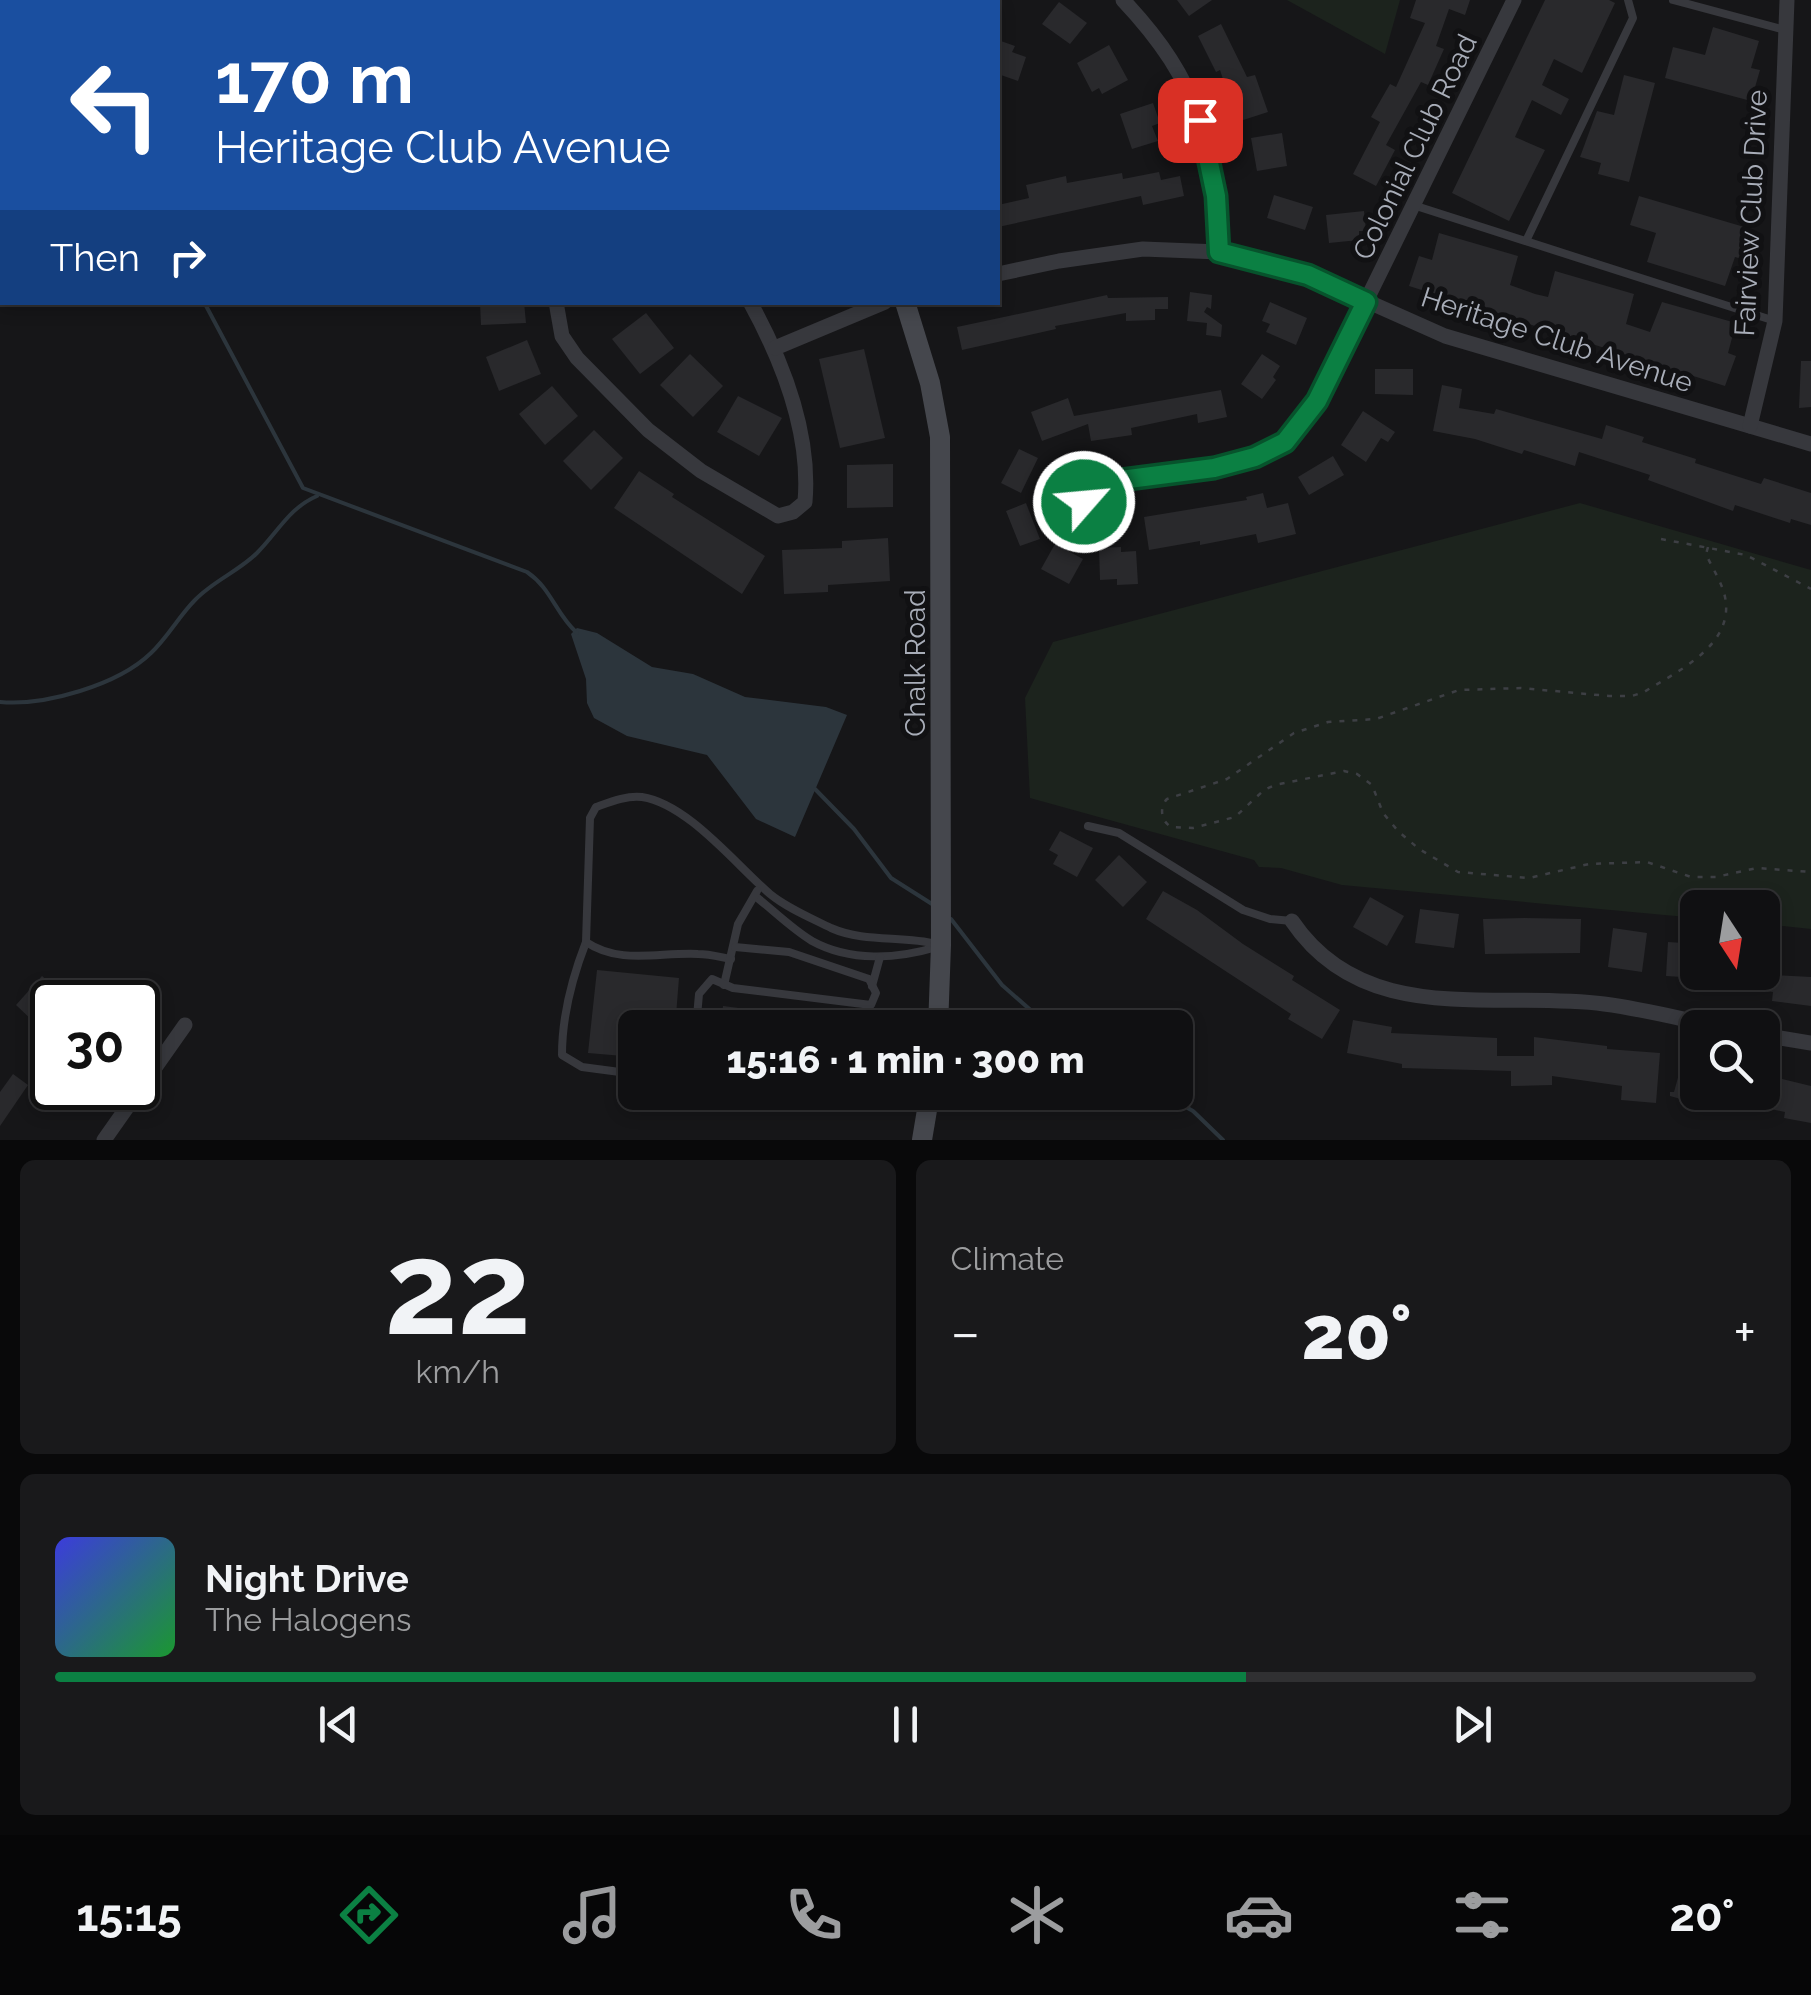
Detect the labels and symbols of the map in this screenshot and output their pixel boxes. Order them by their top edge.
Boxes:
street label: Colonial Club Road [1346,29,1484,265]
pin [1158,78,1243,163]
street label: Fairview Club Drive [1728,89,1774,337]
street label: Heritage Club Avenue [1417,280,1697,400]
position arrow [1032,450,1136,554]
street label: Chalk Road [899,589,932,737]
north arrow [1680,890,1780,990]
speed limit sign: 30 [30,980,160,1110]

